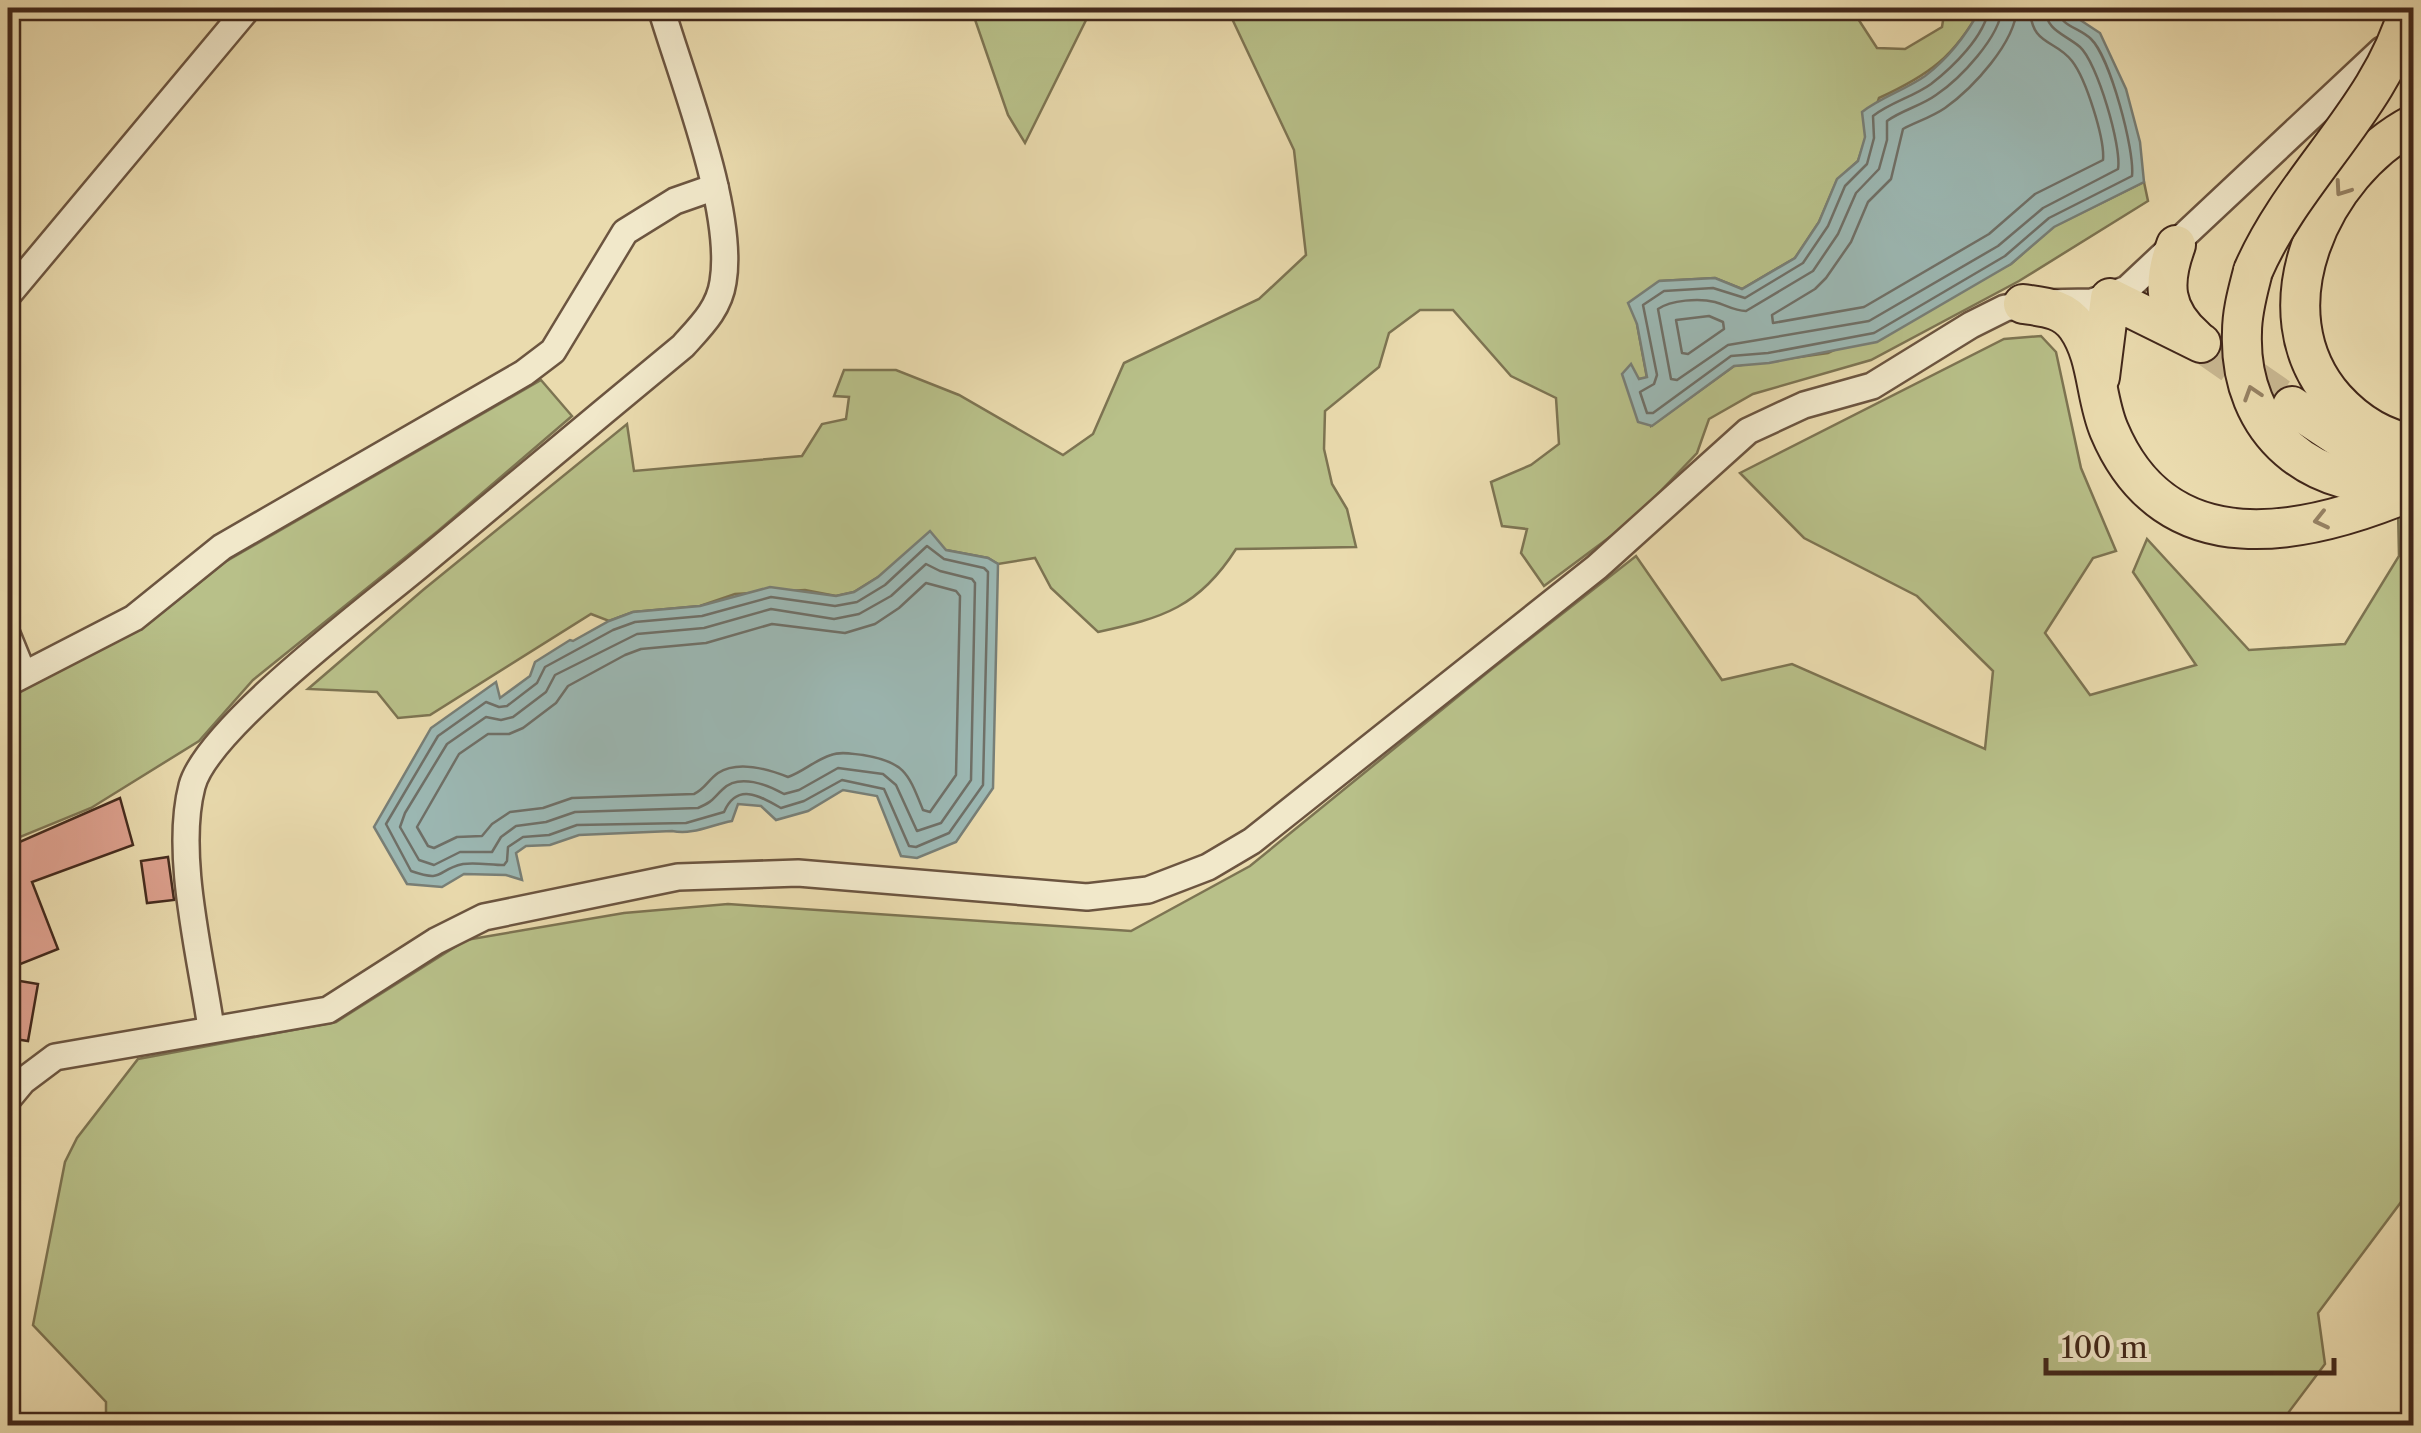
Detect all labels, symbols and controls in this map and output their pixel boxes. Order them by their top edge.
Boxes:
one-way arrow [2336,177,2354,196]
one-way arrow [2244,386,2264,403]
one-way arrow [2313,508,2330,529]
scale bar [2046,1313,2334,1375]
text: 100 m [2061,1329,2148,1366]

